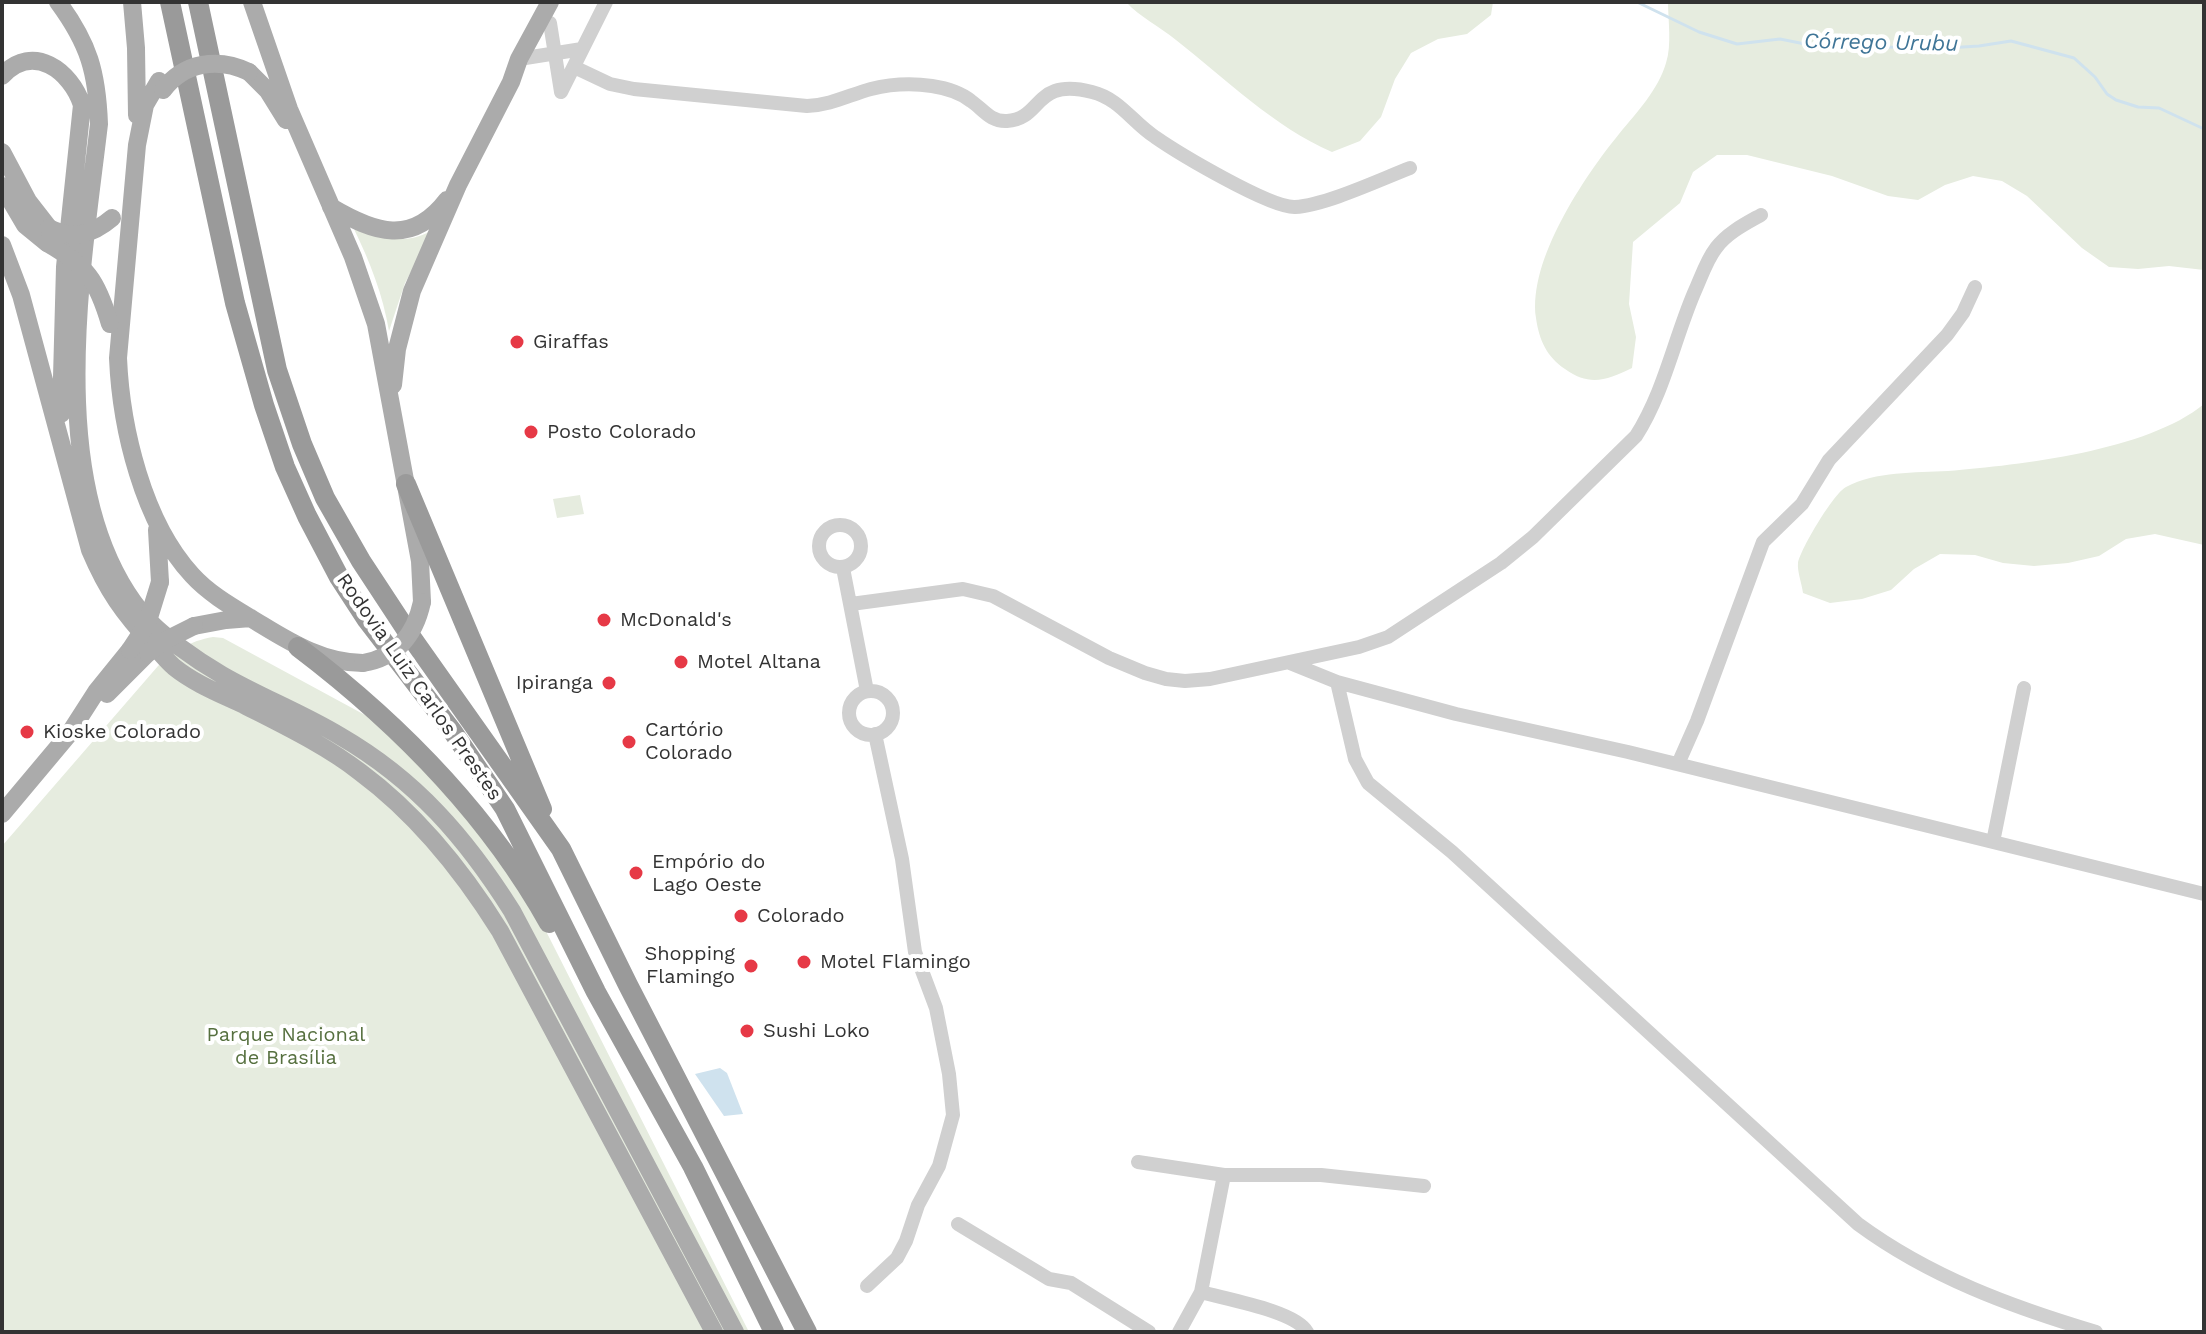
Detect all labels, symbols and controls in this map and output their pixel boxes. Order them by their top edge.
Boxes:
water label: Córrego Urubu [1804,28,1958,58]
place label: Giraffas [533,330,609,354]
marker: Giraffas [508,333,526,351]
place label: Posto Colorado [547,420,696,444]
marker: Posto Colorado [522,423,540,441]
street label: Rodovia Luiz Carlos Prestes [331,569,507,805]
place label: McDonald's [620,608,732,632]
marker: McDonald's [595,611,613,629]
place label: Motel Altana [697,650,821,674]
marker: Motel Altana [672,653,690,671]
place label: Ipiranga [516,671,593,695]
marker: Ipiranga [600,674,618,692]
place label: Cartório Colorado [645,718,733,765]
place label: Kioske Colorado [43,720,201,744]
marker: Kioske Colorado [18,723,36,741]
marker: Cartório Colorado [620,733,638,751]
place label: Empório do Lago Oeste [652,850,765,897]
marker: Empório do Lago Oeste [627,864,645,882]
place label: Colorado [757,904,845,928]
marker: Colorado [732,907,750,925]
place label: Shopping Flamingo [644,942,735,989]
place label: Motel Flamingo [820,950,971,974]
marker: Motel Flamingo [795,953,813,971]
marker: Shopping Flamingo [742,957,760,975]
place label: Sushi Loko [763,1019,870,1043]
marker: Sushi Loko [738,1022,756,1040]
park label: Parque Nacional de Brasília [207,1023,365,1070]

